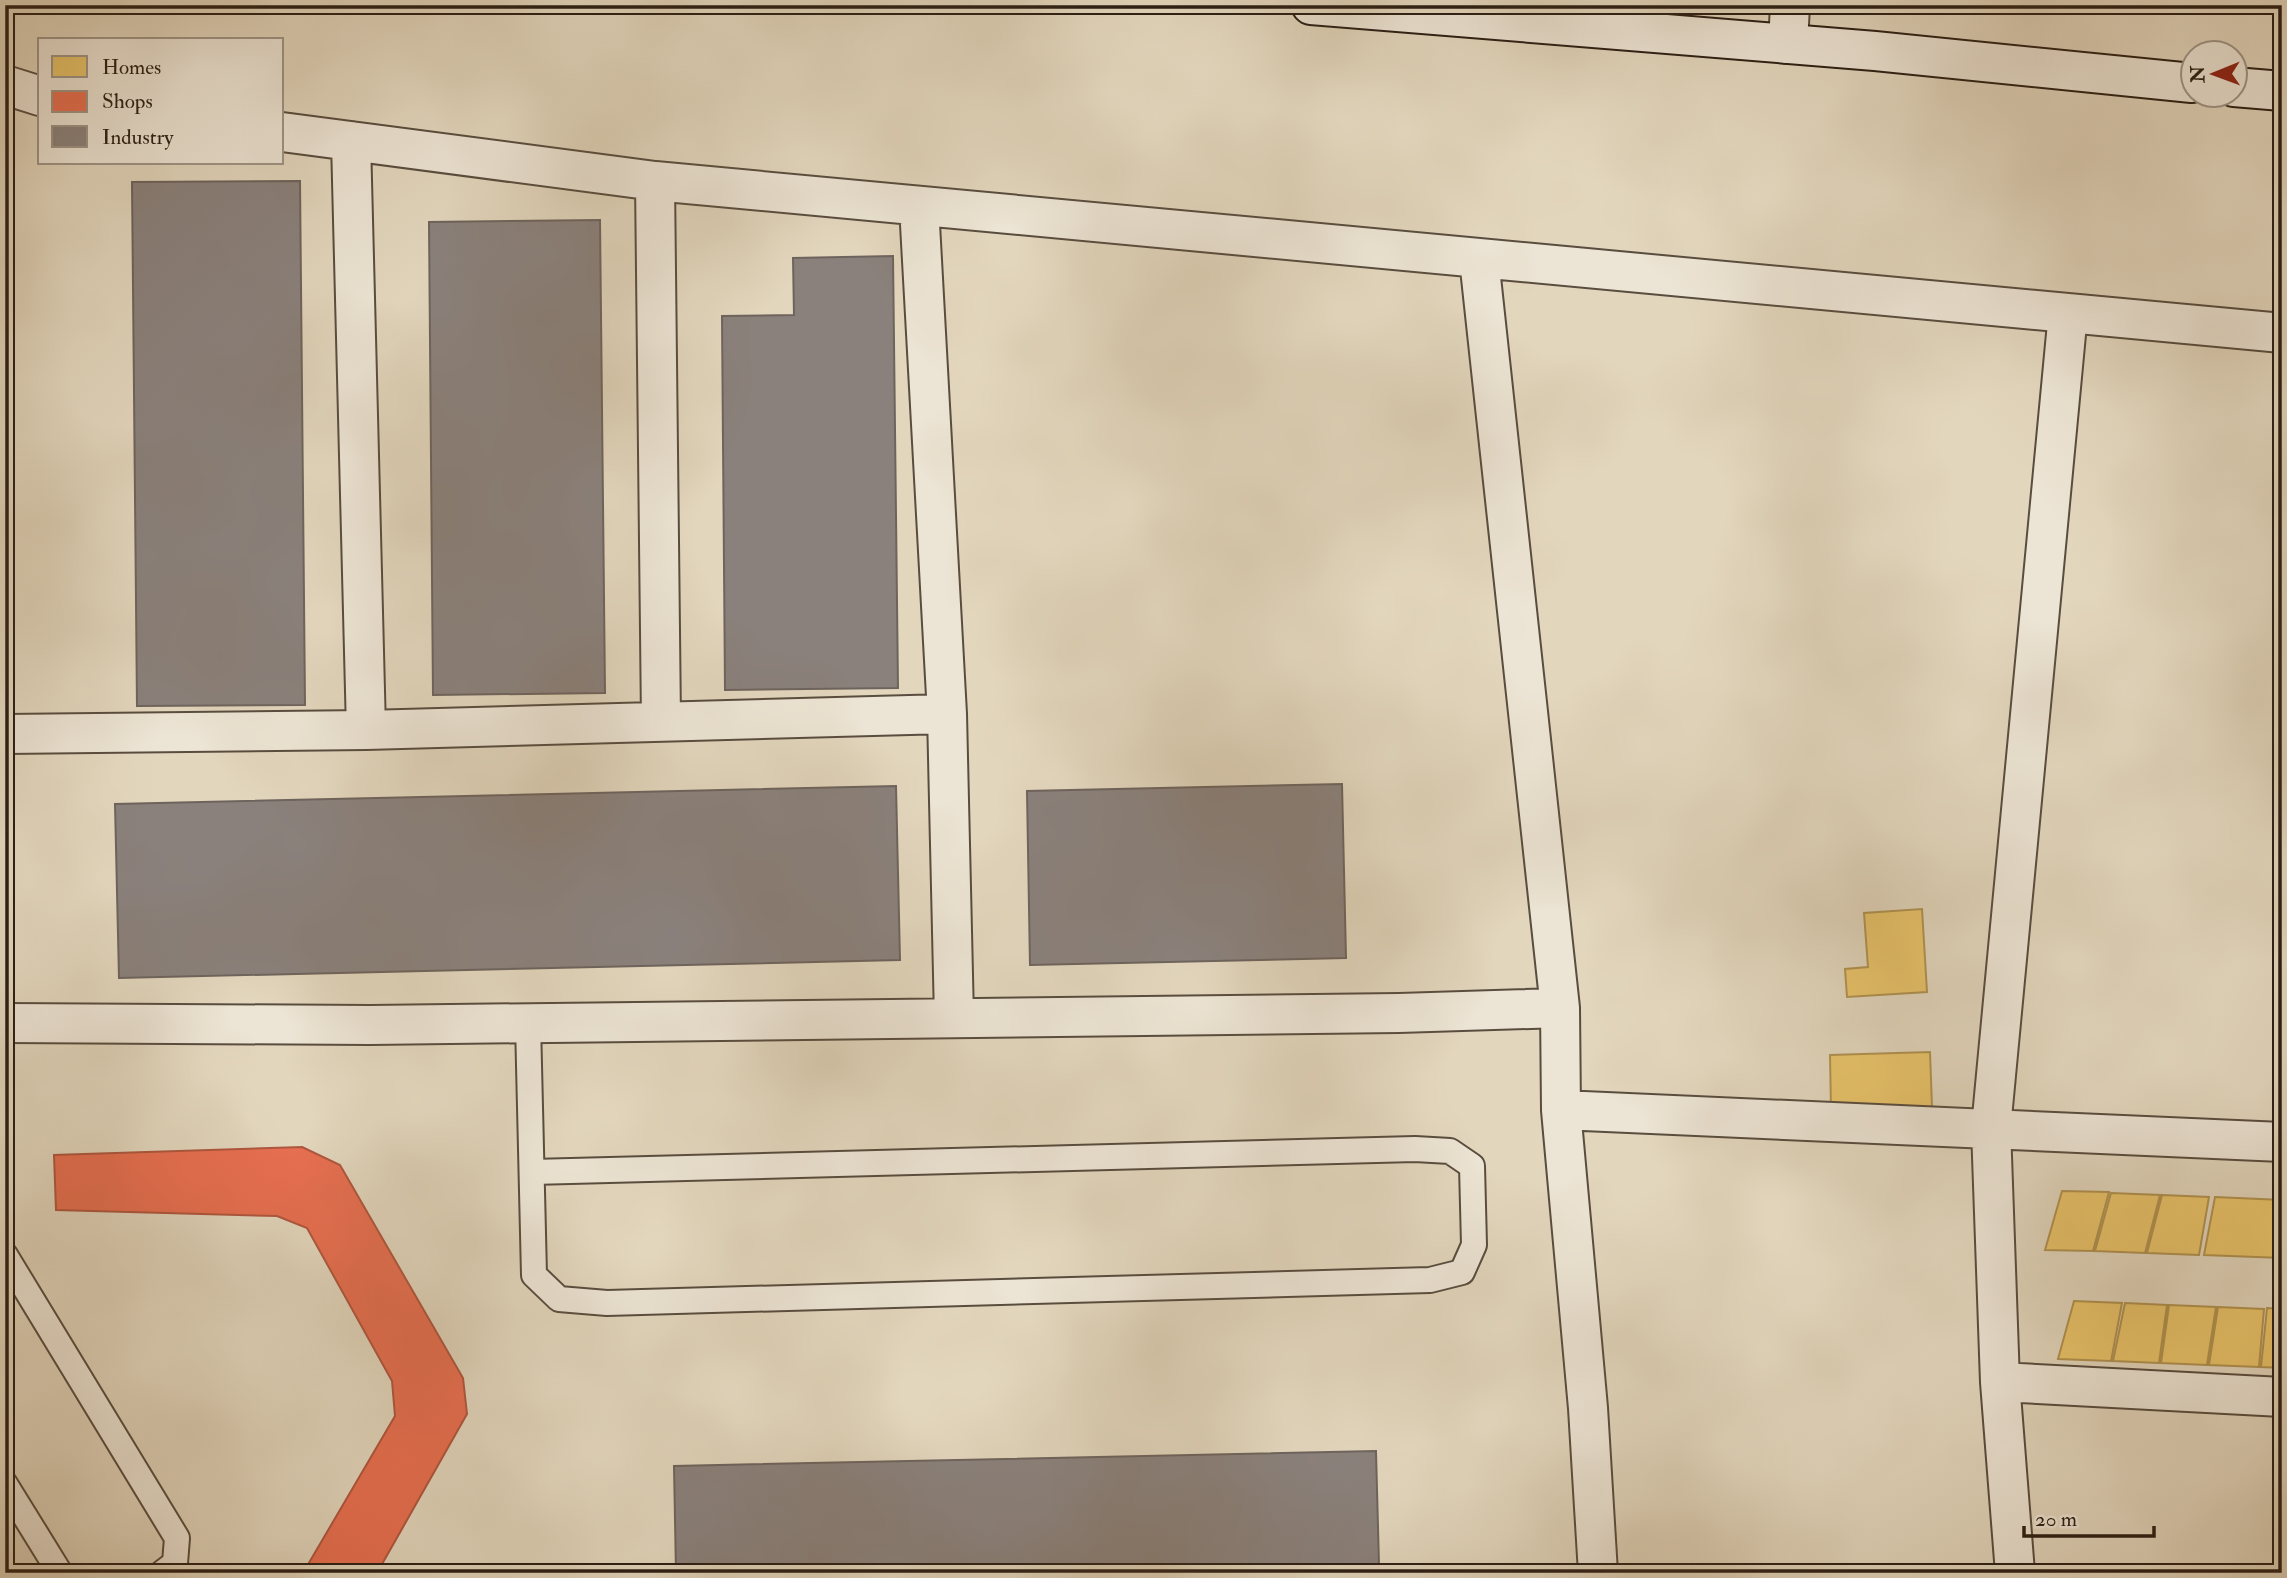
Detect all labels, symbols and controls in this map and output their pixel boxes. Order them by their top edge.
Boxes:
legend [38,38,284,164]
north arrow [2178,38,2248,108]
text: Homes [102,54,161,81]
text: N [2186,65,2210,84]
text: Shops [102,88,153,115]
text: Industry [102,124,174,151]
scale bar [2024,1494,2154,1538]
text: 20 m [2035,1506,2077,1533]

